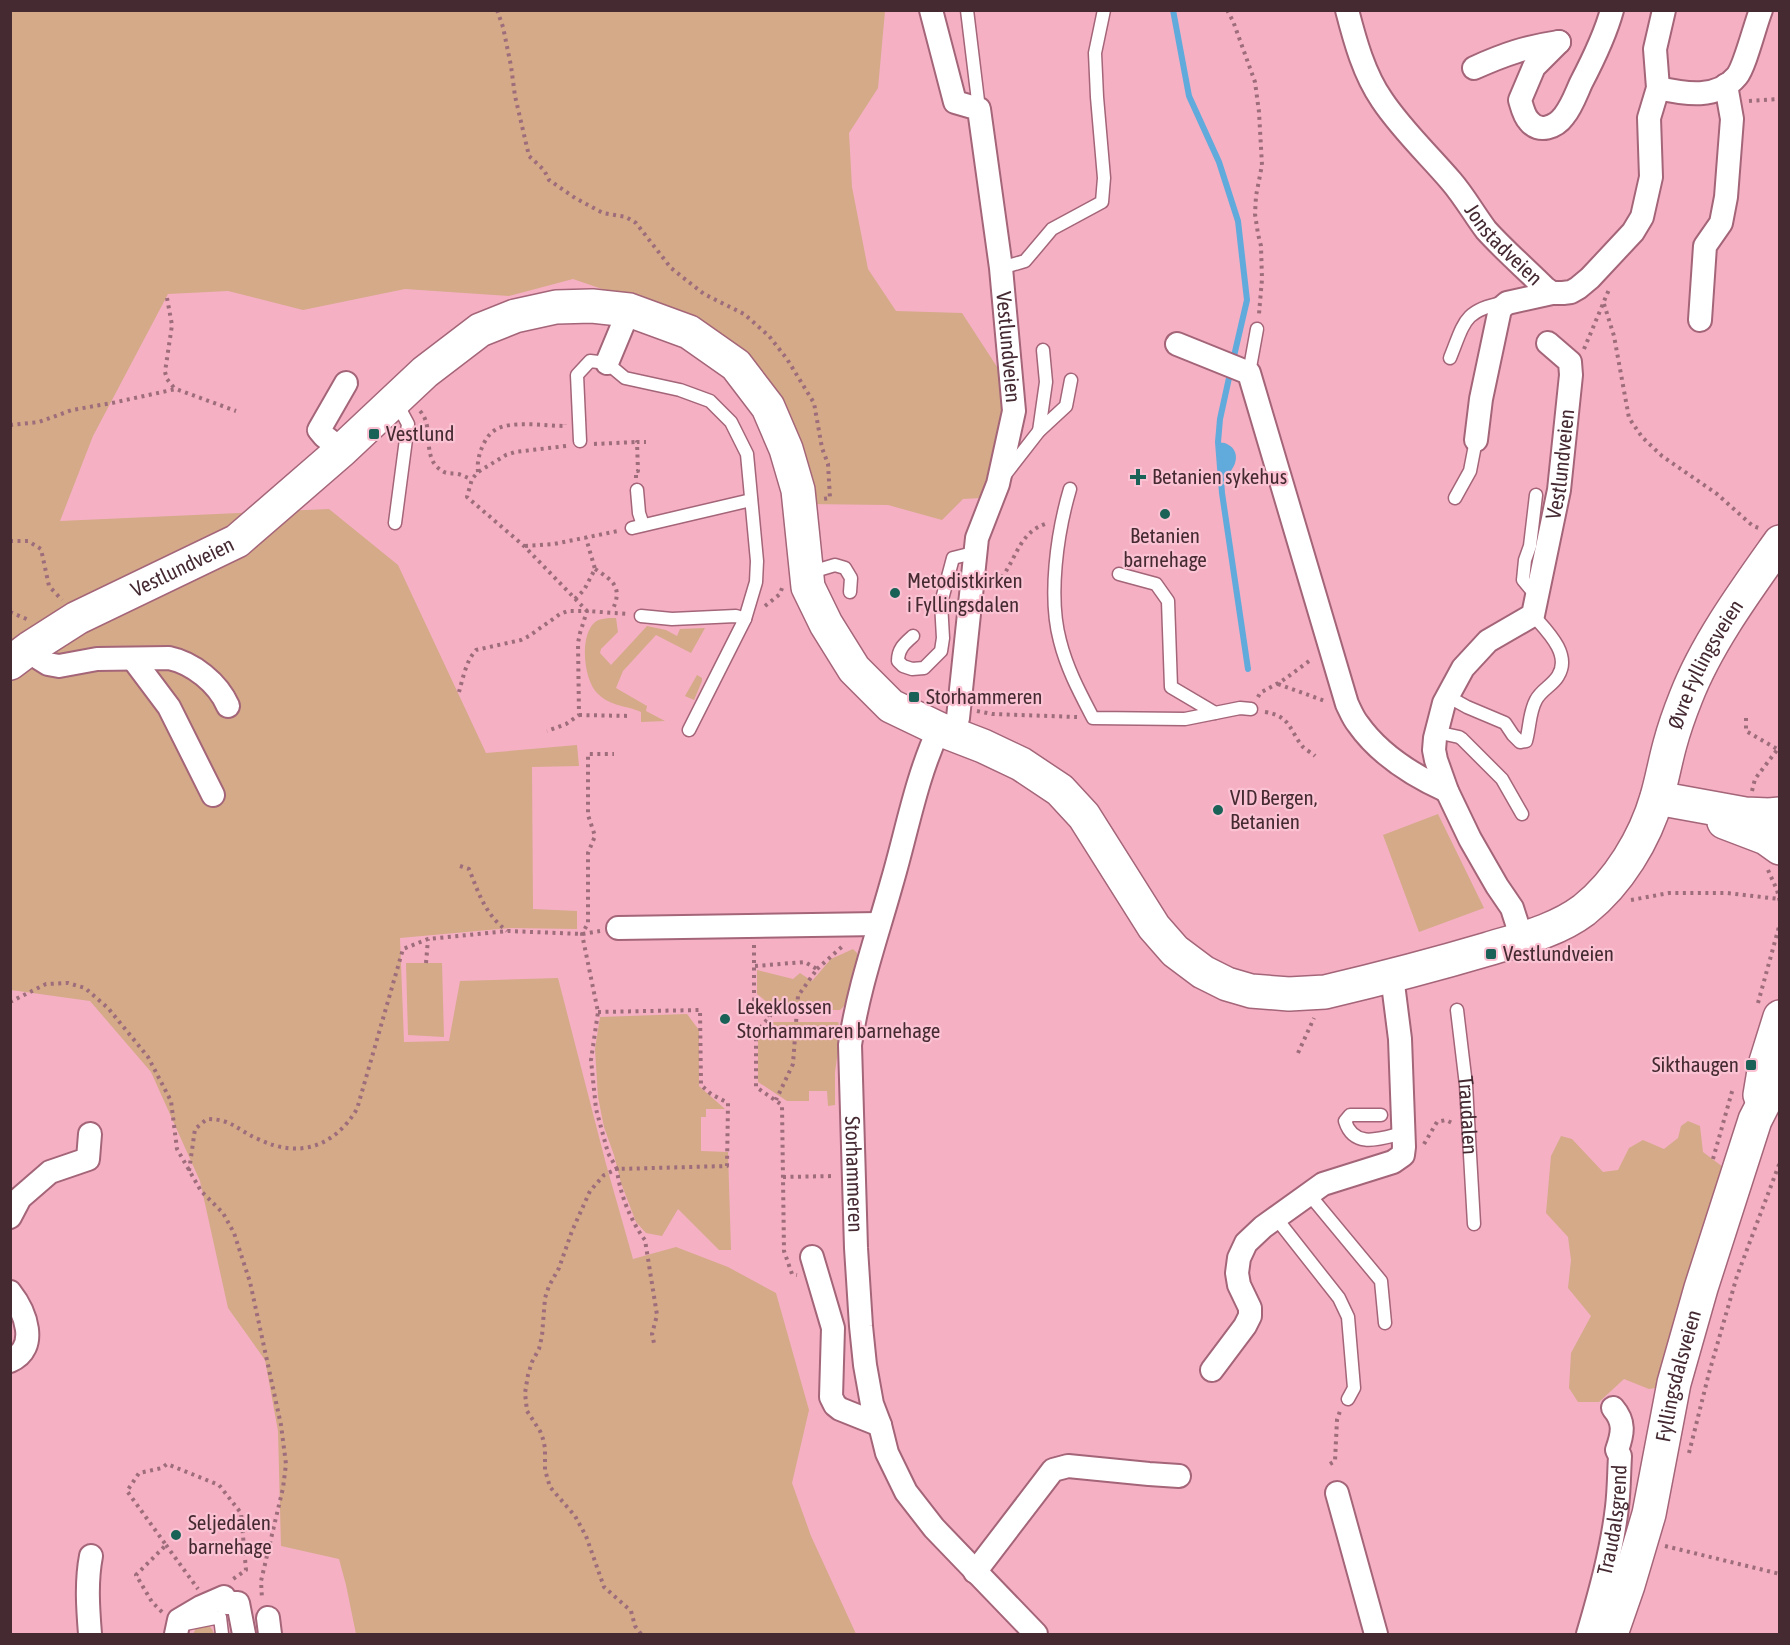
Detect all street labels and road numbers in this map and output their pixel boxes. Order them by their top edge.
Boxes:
street label: Jonstadveien [1460,199,1548,290]
street label: Vestlundveien [992,291,1026,403]
street label: Vestlundveien [1540,408,1578,521]
street label: Vestlundveien [127,531,238,601]
street label: Øvre Fyllingsveien [1662,595,1747,732]
street label: Traudalen [1454,1075,1483,1155]
street label: Storhammeren [841,1116,869,1233]
street label: Fyllingsdalsveien [1650,1307,1705,1444]
street label: Traudalsgrend [1592,1464,1631,1577]

